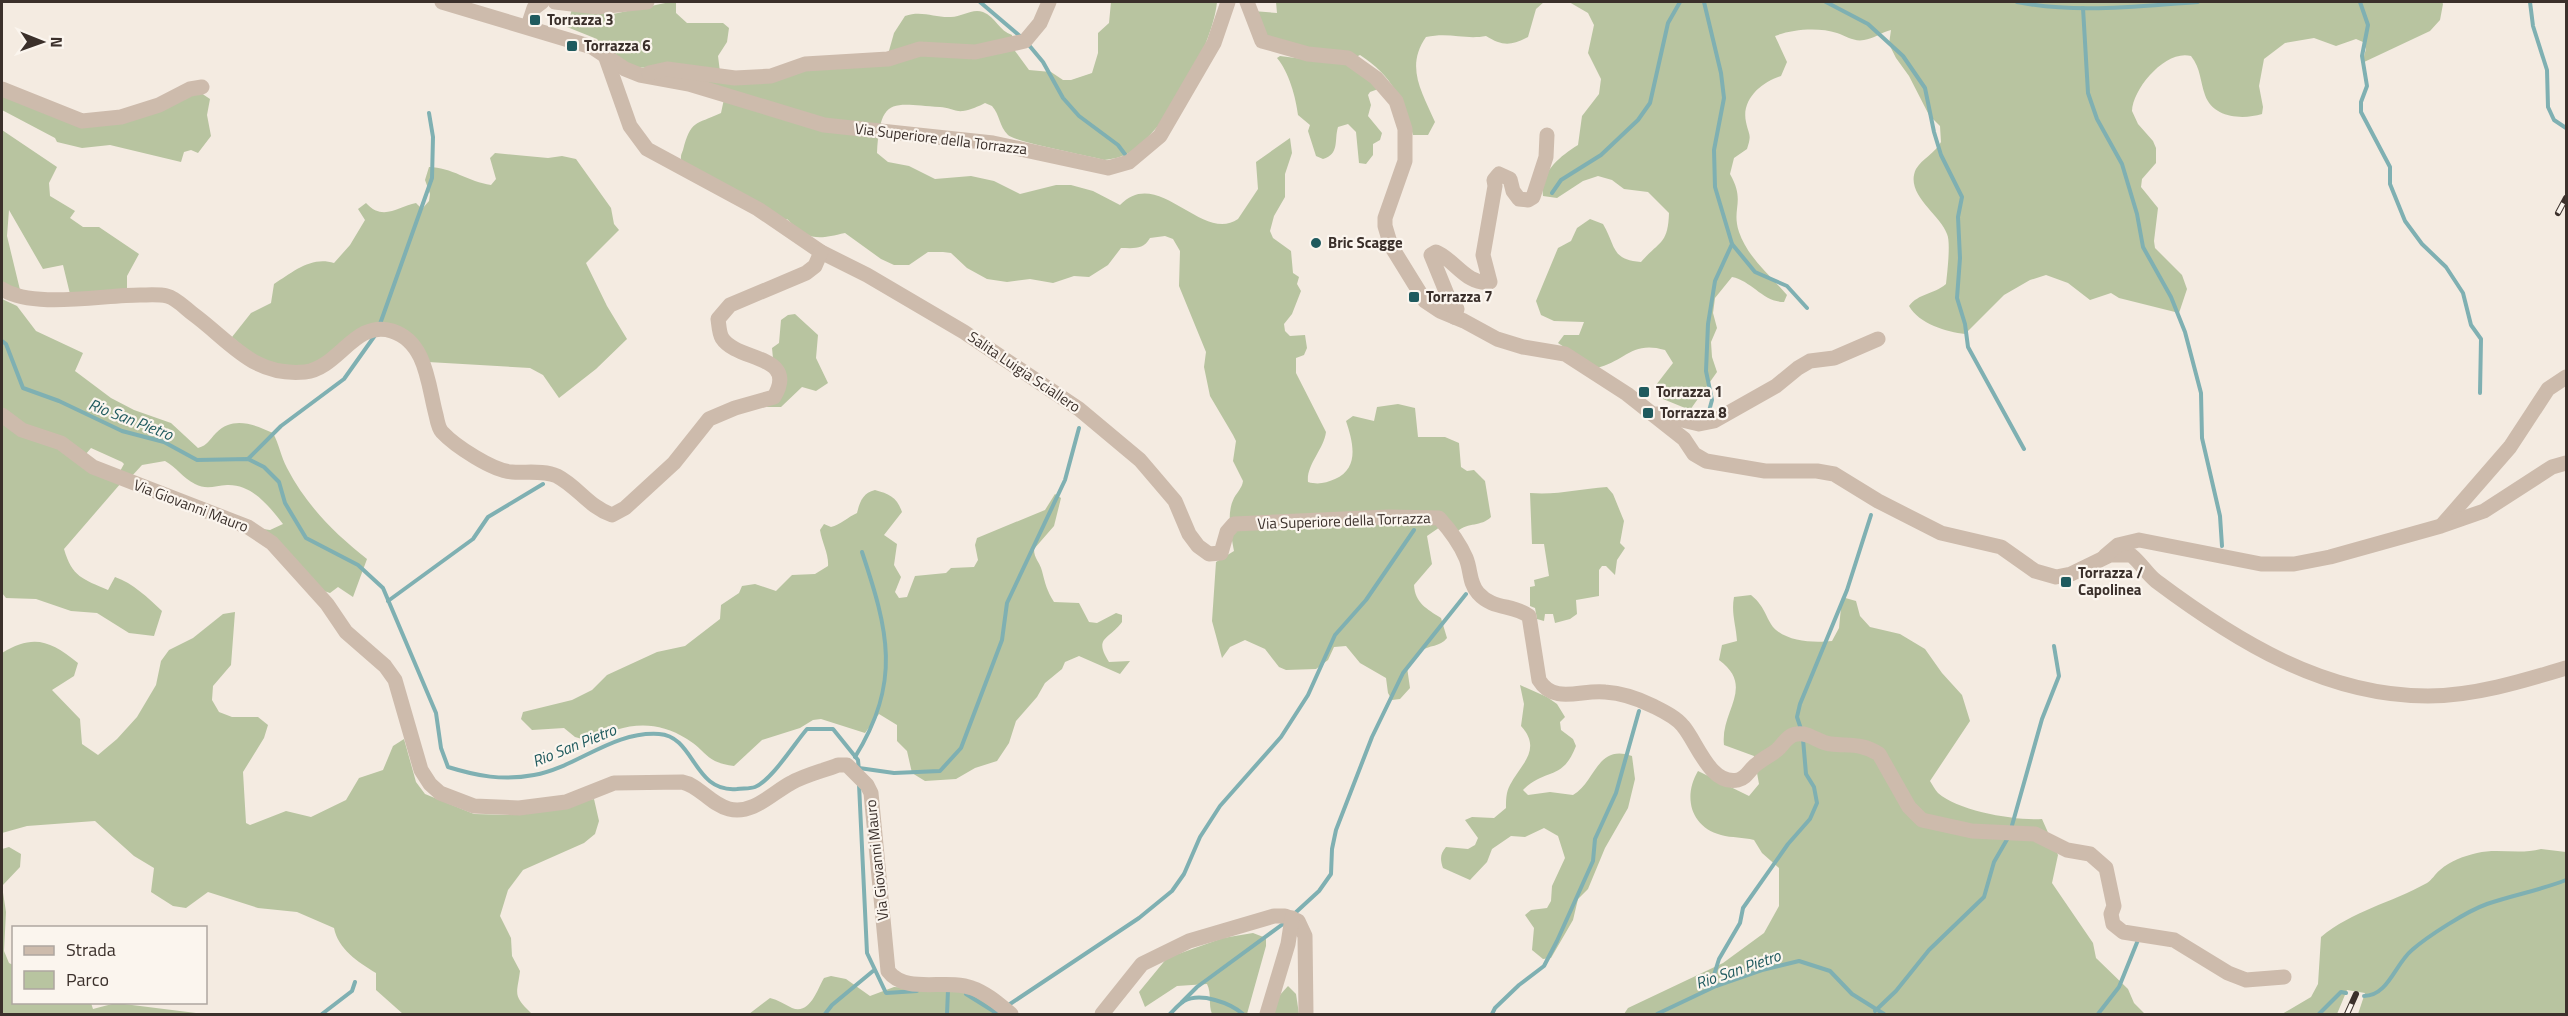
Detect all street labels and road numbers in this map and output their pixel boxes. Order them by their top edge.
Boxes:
street label: Via Superiore della Torrazza [854,117,1029,161]
street label: Salita Luigia Sciallero [963,325,1085,418]
street label: Via Giovanni Mauro [130,473,252,538]
street label: Via Superiore della Torrazza [1257,506,1432,535]
street label: Via Giovanni Mauro [859,798,894,922]

